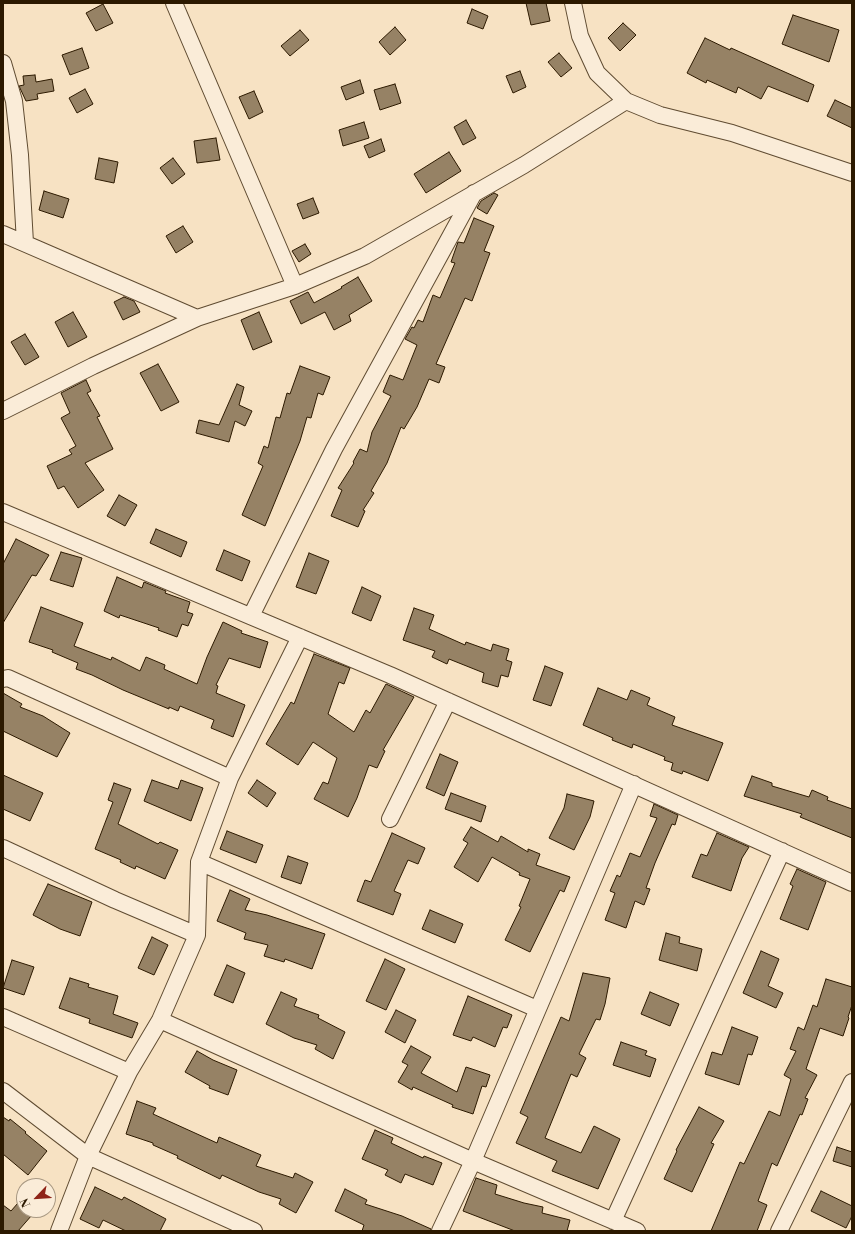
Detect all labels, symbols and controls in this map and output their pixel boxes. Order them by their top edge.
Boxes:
north arrow [16,1178,56,1218]
text: N [18,1196,34,1210]

